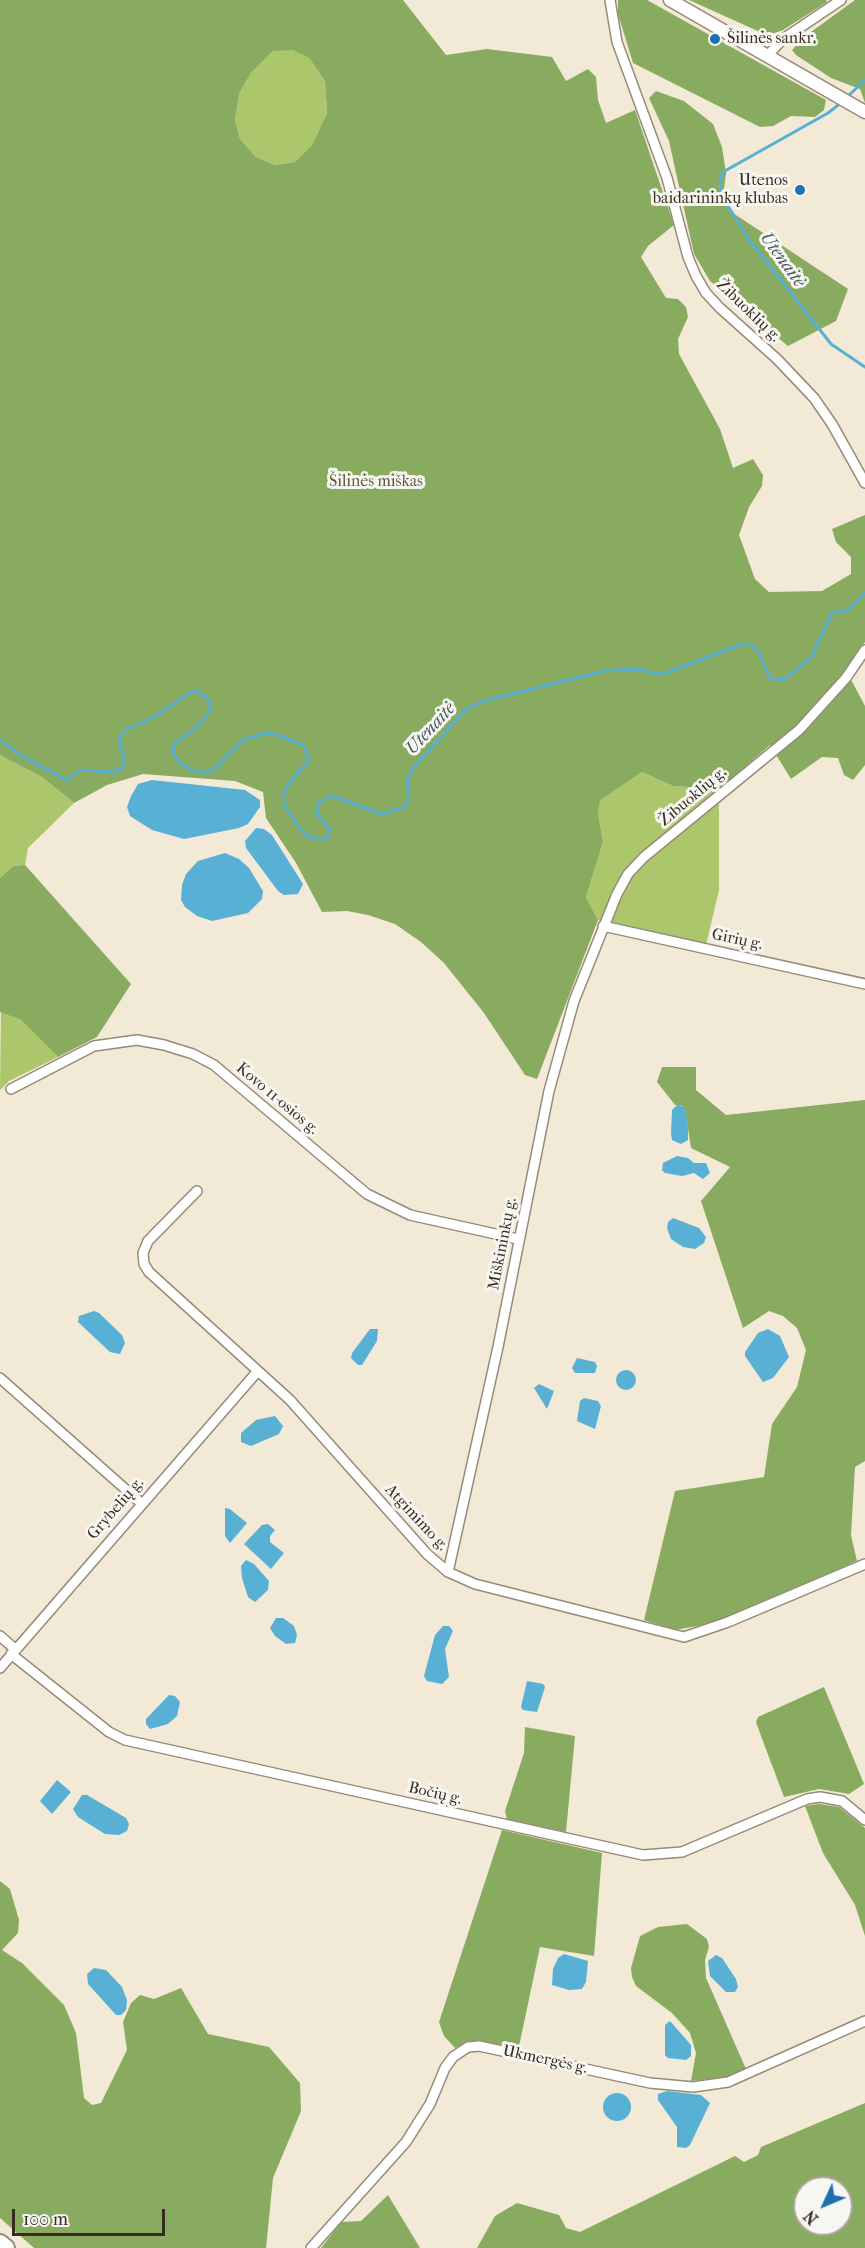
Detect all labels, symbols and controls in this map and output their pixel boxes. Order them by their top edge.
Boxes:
place label: Šilinės sankr. [727,29,816,49]
marker: Šilinės sankr. [708,32,722,46]
place label: Utenos baidarininkų klubas [653,171,788,209]
marker: Utenos baidarininkų klubas [793,183,807,197]
water label: Utenaitė [755,228,809,292]
street label: Žibuoklių g. [712,276,784,346]
park label: Šilinės miškas [329,472,423,492]
water label: Utenaitė [402,699,460,759]
street label: Žibuoklių g. [655,763,731,831]
street label: Girių g. [710,925,764,955]
street label: Kovo 11-osios g. [232,1059,322,1139]
street label: Miškininkų g. [485,1196,521,1292]
street label: Grybelių g. [84,1474,148,1544]
street label: Atgimimo g. [380,1481,452,1555]
street label: Bočių g. [406,1779,464,1809]
street label: Ukmergės g. [501,2042,589,2078]
north arrow [793,2176,853,2236]
scale bar [15,2197,168,2235]
text: N [800,2207,822,2228]
text: 100 m [23,2209,68,2230]

